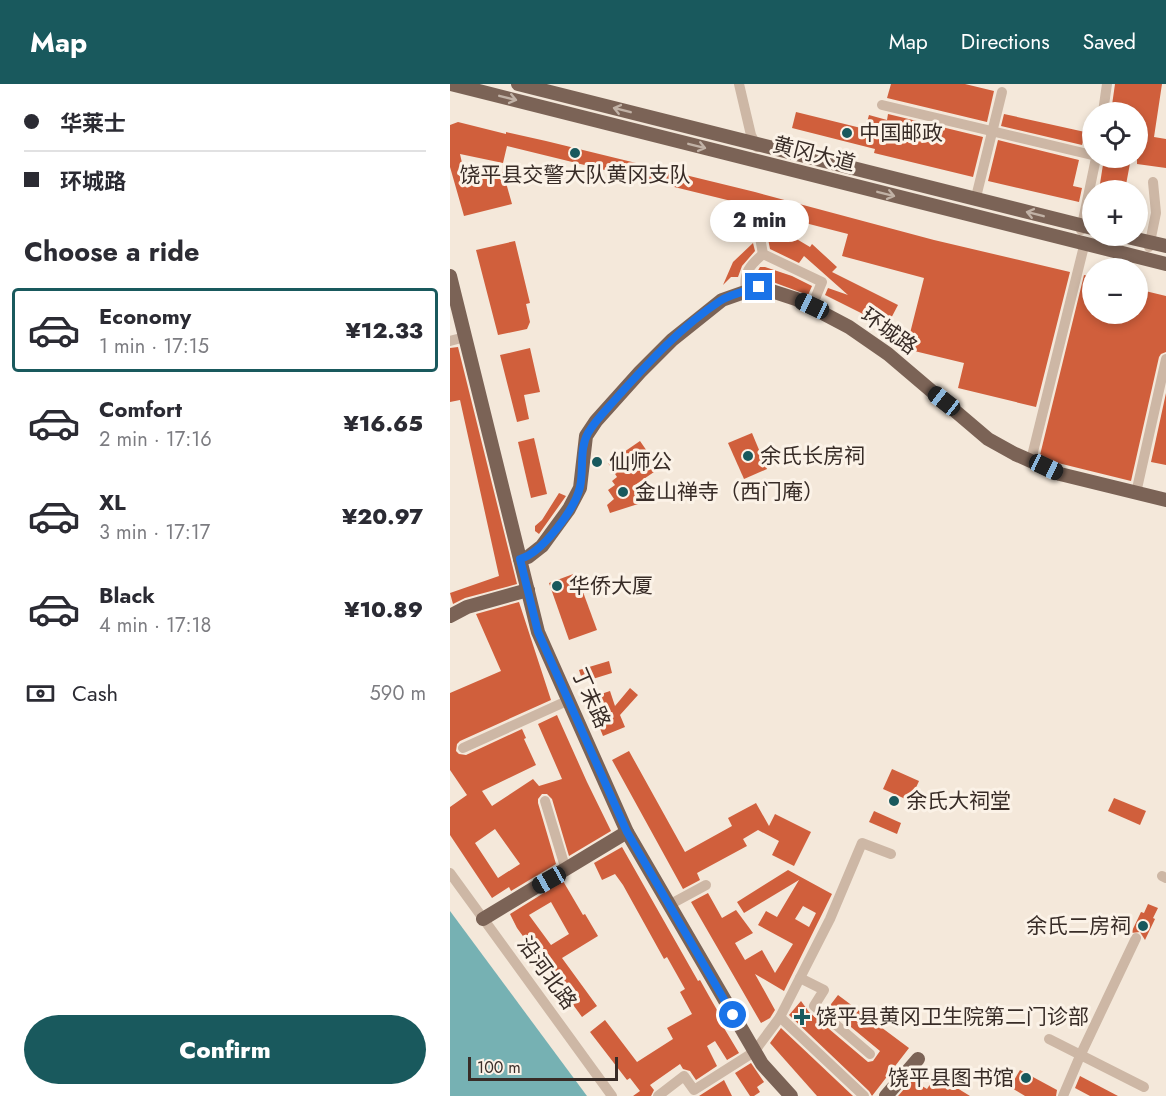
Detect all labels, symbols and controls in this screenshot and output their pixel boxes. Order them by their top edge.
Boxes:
text: Map [30,22,87,63]
text: Map [889,27,928,57]
text: Directions [961,27,1050,57]
text: Saved [1083,27,1136,57]
one-way arrow [498,93,517,105]
map controls [1082,102,1148,324]
button: locate [1082,102,1148,168]
one-way arrow [613,104,632,115]
text: 华莱士 [60,107,126,139]
place label: 中国邮政 [859,118,943,148]
marker: 中国邮政 [840,126,854,140]
street label: 黄冈大道 [770,129,858,179]
one-way arrow [687,141,706,152]
marker: 饶平县交警大队黄冈支队 [568,146,582,160]
place label: 饶平县交警大队黄冈支队 [460,160,691,190]
text: 环城路 [60,165,126,197]
button: + [1082,180,1148,246]
one-way arrow [876,188,895,200]
callout: 2 min [710,200,808,242]
text: 2 min [733,206,786,235]
one-way arrow [1026,207,1045,219]
text: Choose a ride [24,232,199,271]
button: − [1082,258,1148,324]
route end [745,273,772,300]
car [792,290,832,322]
text: Economy [99,300,191,332]
street label: 环城路 [855,300,923,362]
icon: car [27,303,81,357]
text: ¥12.33 [346,314,423,346]
text: 1 min · 17:15 [99,332,209,361]
car [924,383,964,419]
text: Comfort [99,393,182,425]
icon: car [27,396,81,450]
text: ¥16.65 [343,407,423,439]
text: 2 min · 17:16 [99,425,212,454]
place label: 余氏长房祠 [760,441,865,471]
place label: 仙师公 [609,447,672,477]
marker: 余氏长房祠 [741,449,755,463]
car [1026,451,1066,483]
marker: 仙师公 [590,455,604,469]
place label: 金山禅寺（西门庵） [635,477,824,507]
marker: 金山禅寺（西门庵） [616,485,630,499]
text: XL [99,486,126,518]
icon: car [27,489,81,543]
text: ¥20.97 [342,500,423,532]
text: 3 min · 17:17 [99,518,210,547]
place label: 华侨大厦 [569,571,653,601]
text: Black [99,579,155,611]
marker: 华侨大厦 [550,579,564,593]
icon: car [27,582,81,636]
text: ¥10.89 [344,593,423,625]
text: 4 min · 17:18 [99,611,211,640]
street label: 丁未路 [564,663,618,733]
icon: cash [24,677,57,710]
text: Cash [72,677,118,709]
text: 590 m [370,679,426,708]
place label: 余氏大祠堂 [906,786,1011,816]
marker: 余氏大祠堂 [887,794,901,808]
car [529,863,569,897]
place label: 余氏二房祠 [1026,911,1131,941]
marker: 余氏二房祠 [1136,919,1150,933]
street label: 沿河北路 [510,930,584,1016]
route start [719,1001,746,1028]
place label: 饶平县黄冈卫生院第二门诊部 [816,1002,1089,1032]
marker: 饶平县黄冈卫生院第二门诊部 [793,1008,811,1026]
button: Confirm [24,1015,426,1084]
scale bar [468,1054,618,1082]
text: 100 m [477,1056,521,1079]
place label: 饶平县图书馆 [888,1063,1014,1093]
marker: 饶平县图书馆 [1019,1071,1033,1085]

